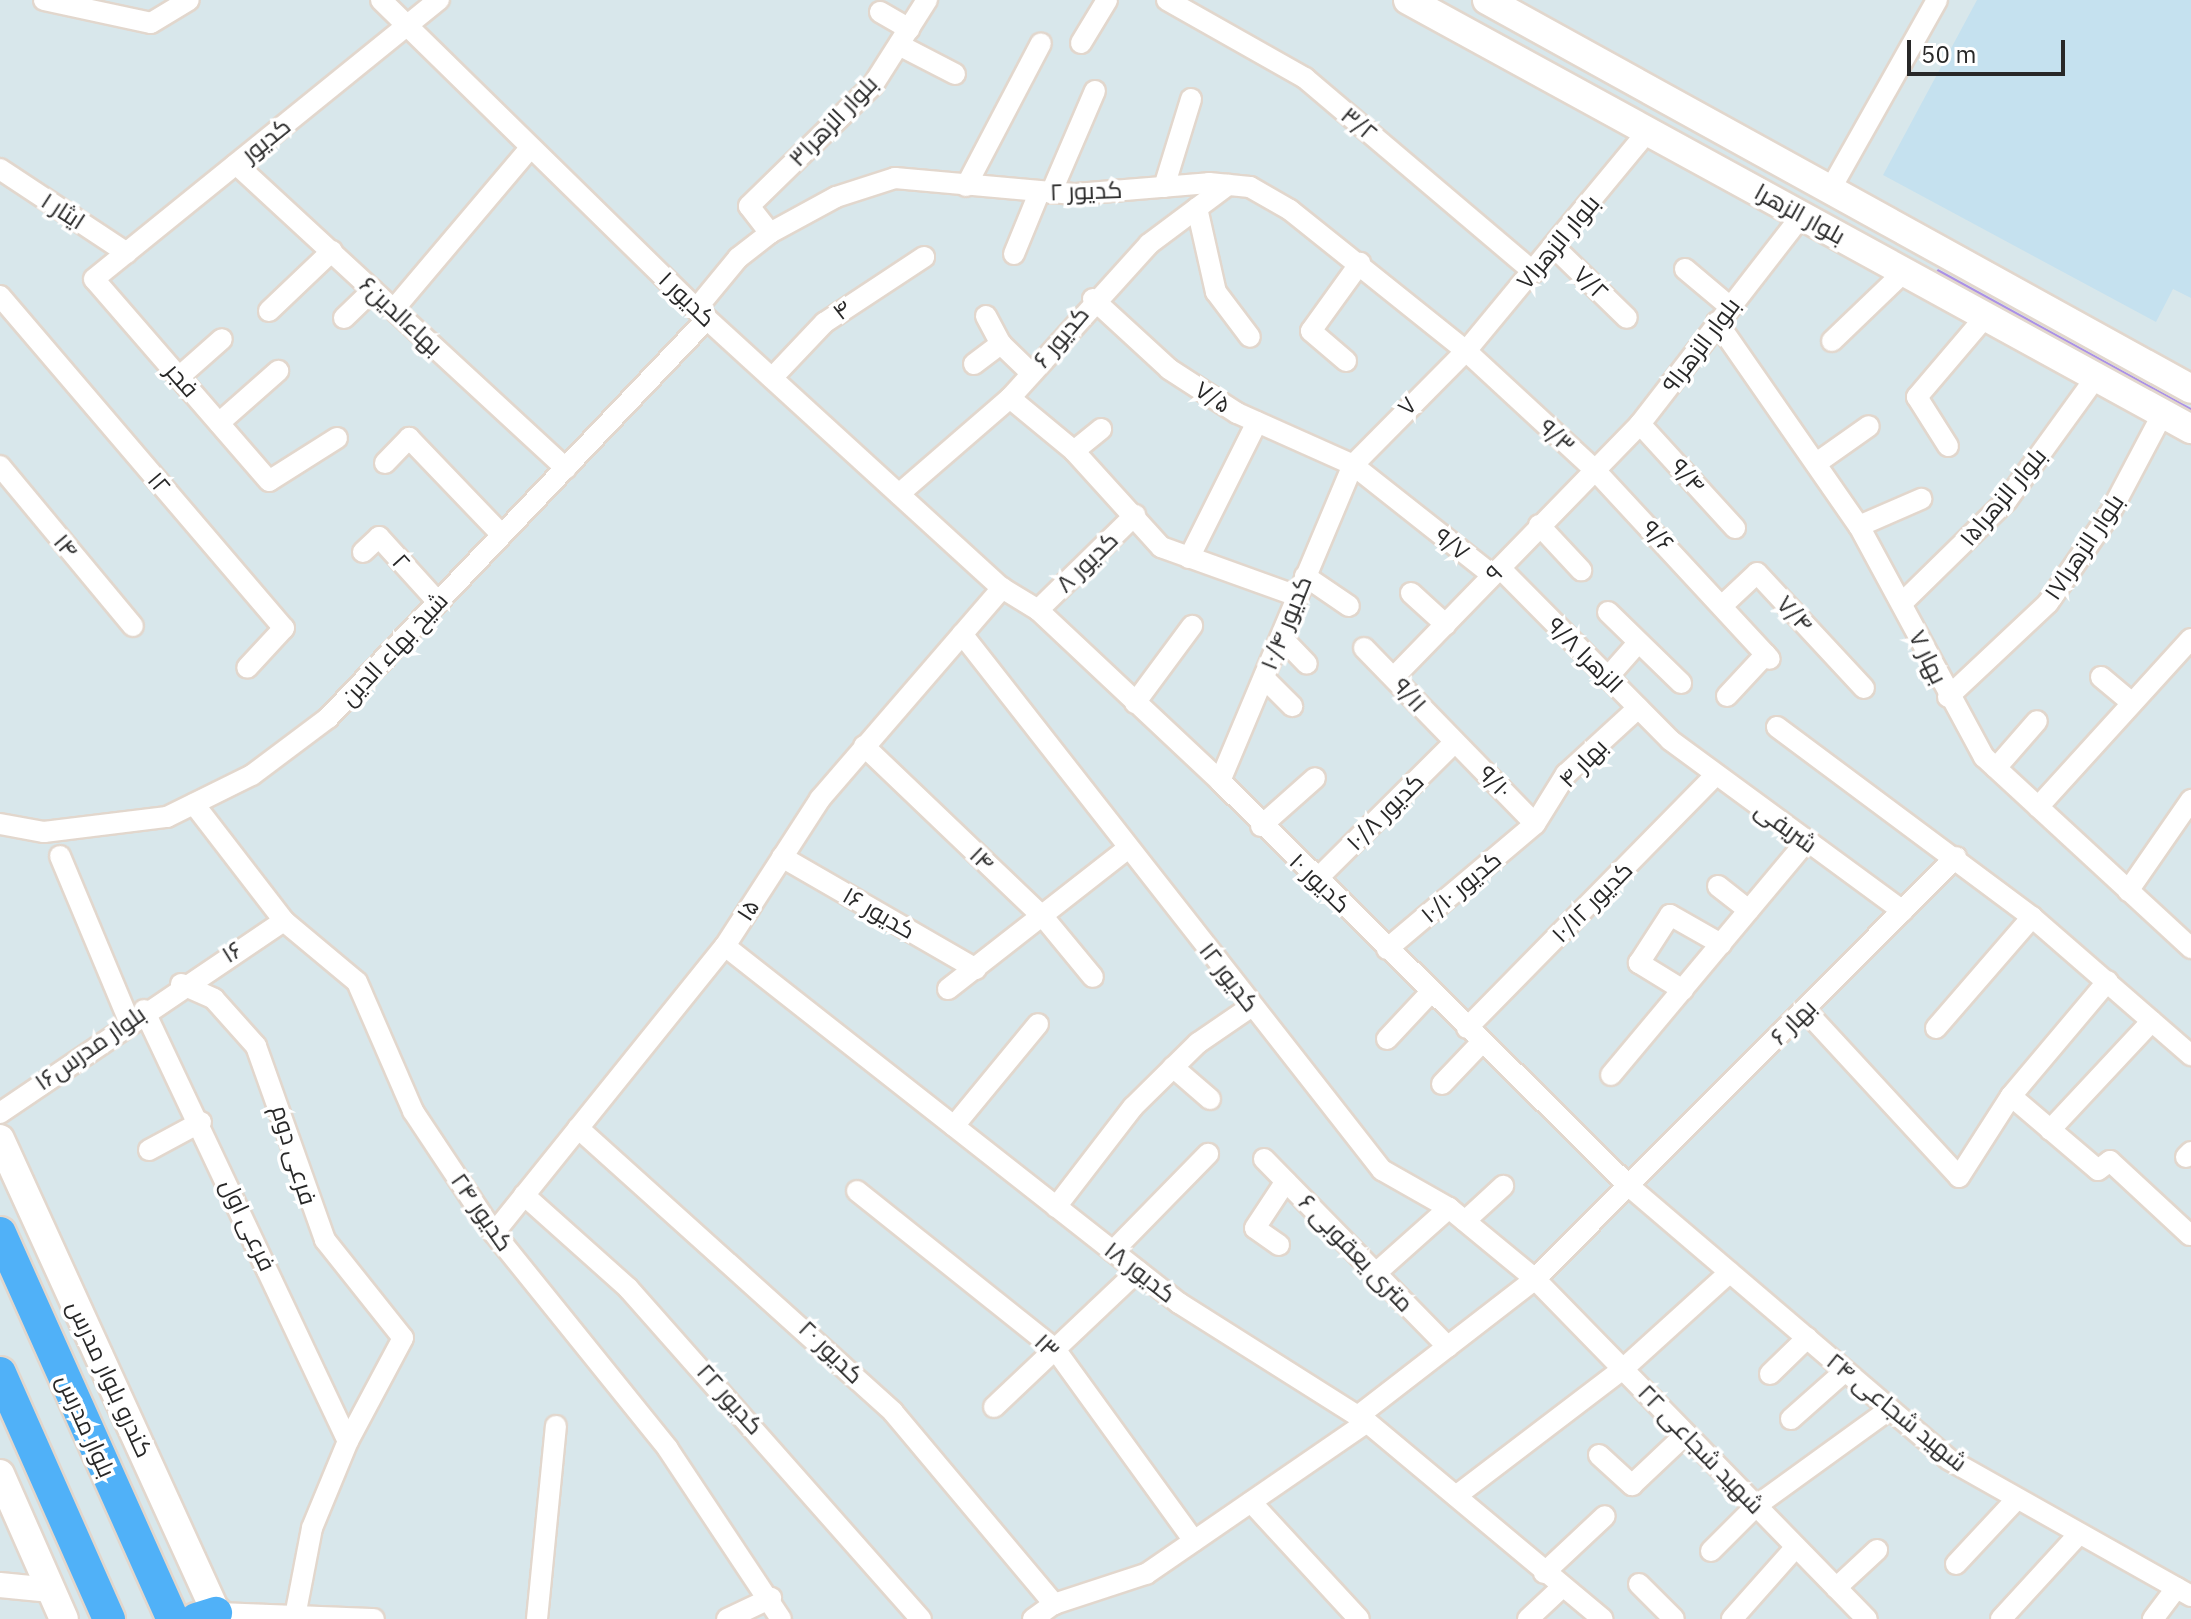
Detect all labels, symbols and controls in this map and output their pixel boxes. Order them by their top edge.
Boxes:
scale bar [1911,24,2069,74]
text: 50 m [1921,38,1976,70]
street label: بلوار الزهرا۳ [783,70,883,172]
street label: ۳/۲ [1335,101,1383,147]
street label: کدیور [236,112,296,168]
street label: ۲ کدیور [1049,175,1123,207]
street label: بلوار الزهرا [1750,177,1850,251]
street label: ایثار ۱ [36,186,90,236]
street label: بلوار الزهرا۷ [1510,189,1606,295]
street label: ۷/۲ [1568,260,1614,306]
street label: کدیور ۱ [653,265,721,333]
street label: ۶بهاءالدين [354,270,448,362]
street label: بلوار الزهرا۹ [1656,292,1746,398]
street label: ۴ [827,294,857,326]
street label: کدیور ۶ [1027,300,1095,374]
street label: فجر [159,357,205,403]
street label: ۷/۵ [1190,375,1236,419]
street label: ۷ [1391,391,1423,421]
street label: ۹/۳ [1533,413,1581,459]
street label: بلوار الزهرا۱۵ [1954,442,2052,552]
street label: ۹/۴ [1665,452,1711,500]
street label: ۱۲ [142,466,176,500]
street label: بلوار الزهرا۱۷ [2038,489,2130,605]
street label: ۹/۶ [1636,514,1680,558]
street label: ۹/۷ [1429,521,1475,567]
street label: کدیور ۸ [1050,526,1124,598]
street label: ۱۴ [47,528,85,564]
street label: ۲ [386,548,416,576]
street label: ۹ [1480,558,1508,588]
street label: کدیور ۱۰/۴ [1254,572,1318,674]
street label: شیخ بهاء الدین [334,586,454,712]
street label: ۷/۴ [1771,590,1819,638]
street label: الزهرا ۹/۸ [1541,611,1629,699]
street label: بهار ۷ [1903,625,1953,689]
street label: ۹/۱۱ [1387,672,1433,718]
street label: بهار ۴ [1553,732,1613,794]
street label: ۹/۱۰ [1472,759,1518,805]
street label: کدیور ۱۰/۸ [1340,767,1430,857]
street label: شریفی [1749,795,1823,859]
street label: ۱۴ [964,841,1000,877]
street label: کدیور ۱۰/۱۰ [1415,845,1507,929]
street label: کدیور ۱۰ [1284,847,1356,919]
street label: کدیور ۱۰/۱۲ [1545,855,1639,949]
street label: کدیور ۱۶ [838,881,920,945]
street label: ۱۵ [730,894,766,926]
street label: ۱۶ [216,935,248,969]
street label: کدیور ۱۲ [1193,937,1265,1017]
street label: بهار ۶ [1764,993,1822,1051]
street label: بلوار مدرس۱۶ [29,999,151,1097]
street label: فرعی دوم [265,1102,323,1208]
street label: کدیور ۲۴ [445,1167,519,1257]
street label: فرعی اول [214,1174,282,1276]
street label: ۶ متری یعقوبی [1293,1188,1419,1318]
street label: کدیور ۱۸ [1099,1235,1181,1309]
street label: کندرو بلوار مدرس [61,1296,159,1462]
street label: کدیور ۲۰ [793,1314,869,1390]
street label: ۱۳ [1028,1327,1066,1365]
street label: شهید شجاعی ۲۴ [1821,1347,1973,1477]
street label: کدیور ۲۲ [691,1358,769,1440]
street label: بلوار مدرس [51,1370,121,1482]
street label: شهید شجاعی ۲۲ [1632,1378,1770,1520]

